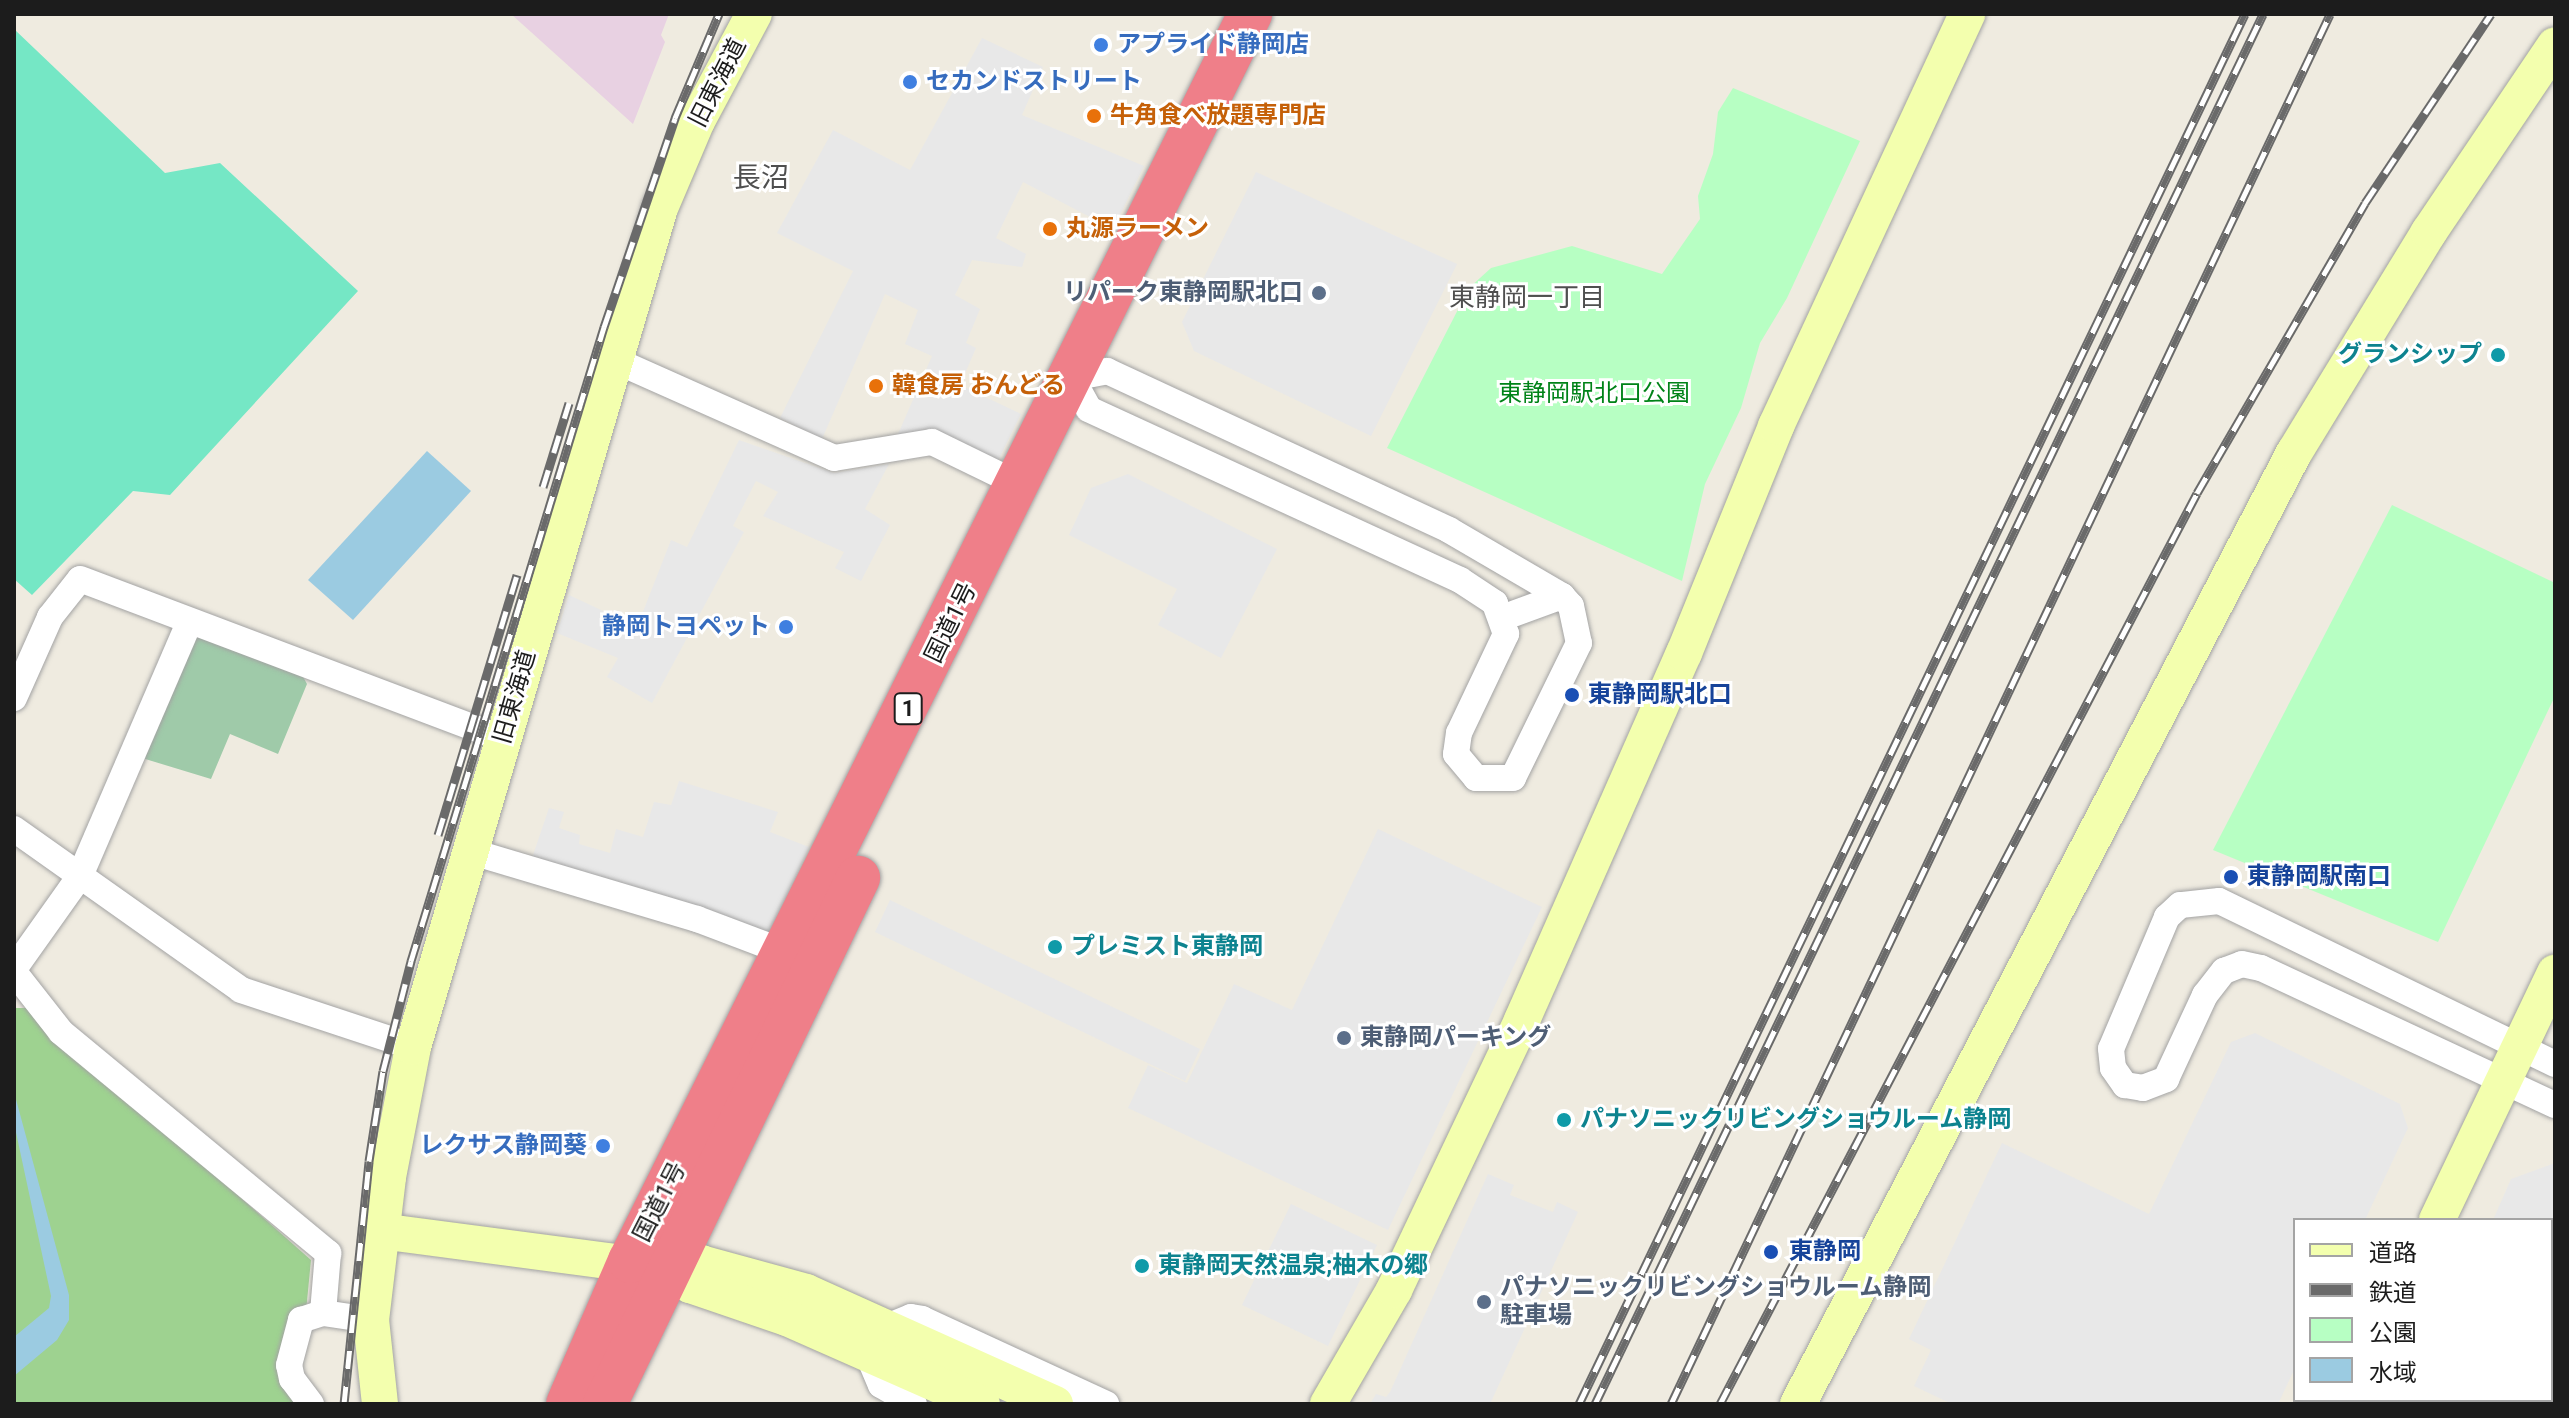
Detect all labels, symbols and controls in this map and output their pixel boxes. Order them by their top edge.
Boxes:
place label: アプライド静岡店 [1117,31,1309,59]
street label: 旧東海道 [683,34,753,132]
marker: アプライド静岡店 [1092,36,1110,54]
place label: セカンドストリート [926,68,1142,96]
marker: セカンドストリート [901,73,919,91]
place label: 牛角食べ放題専門店 [1110,102,1326,130]
marker: 牛角食べ放題専門店 [1085,107,1103,125]
district label: 長沼 [733,161,789,195]
place label: 丸源ラーメン [1066,215,1210,243]
marker: 丸源ラーメン [1041,220,1059,238]
place label: リパーク東静岡駅北口 [1063,279,1303,307]
district label: 東静岡一丁目 [1449,282,1605,314]
marker: リパーク東静岡駅北口 [1310,284,1328,302]
place label: グランシップ [2338,341,2482,369]
marker: グランシップ [2489,346,2507,364]
place label: 韓食房 おんどる [892,372,1066,400]
marker: 韓食房 おんどる [867,377,885,395]
park label: 東静岡駅北口公園 [1498,380,1690,408]
street label: 国道1号 [919,578,983,668]
place label: 静岡トヨペット [602,613,770,641]
marker: 静岡トヨペット [777,618,795,636]
street label: 旧東海道 [488,647,542,747]
place label: 東静岡駅北口 [1588,681,1732,709]
marker: 東静岡駅北口 [1563,686,1581,704]
road number: 1 [892,691,924,727]
place label: 東静岡駅南口 [2247,863,2391,891]
marker: 東静岡駅南口 [2222,868,2240,886]
place label: プレミスト東静岡 [1071,933,1263,961]
marker: プレミスト東静岡 [1046,938,1064,956]
place label: 東静岡パーキング [1360,1024,1552,1052]
marker: 東静岡パーキング [1335,1029,1353,1047]
place label: パナソニックリビングショウルーム静岡 [1580,1106,2012,1134]
marker: パナソニックリビングショウルーム静岡 [1555,1111,1573,1129]
place label: レクサス静岡葵 [419,1132,587,1160]
marker: レクサス静岡葵 [594,1137,612,1155]
street label: 国道1号 [628,1157,692,1247]
legend [2293,1218,2553,1402]
place label: 東静岡 [1789,1238,1861,1266]
text: 道路 [2369,1239,2417,1267]
marker: 東静岡 [1760,1241,1782,1263]
place label: 東静岡天然温泉;柚木の郷 [1158,1252,1428,1280]
marker: 東静岡天然温泉;柚木の郷 [1133,1257,1151,1275]
place label: パナソニックリビングショウルーム静岡 駐車場 [1500,1274,1932,1330]
text: 鉄道 [2369,1279,2417,1307]
marker: パナソニックリビングショウルーム静岡 駐車場 [1475,1293,1493,1311]
text: 公園 [2369,1319,2417,1347]
text: 水域 [2369,1359,2417,1387]

